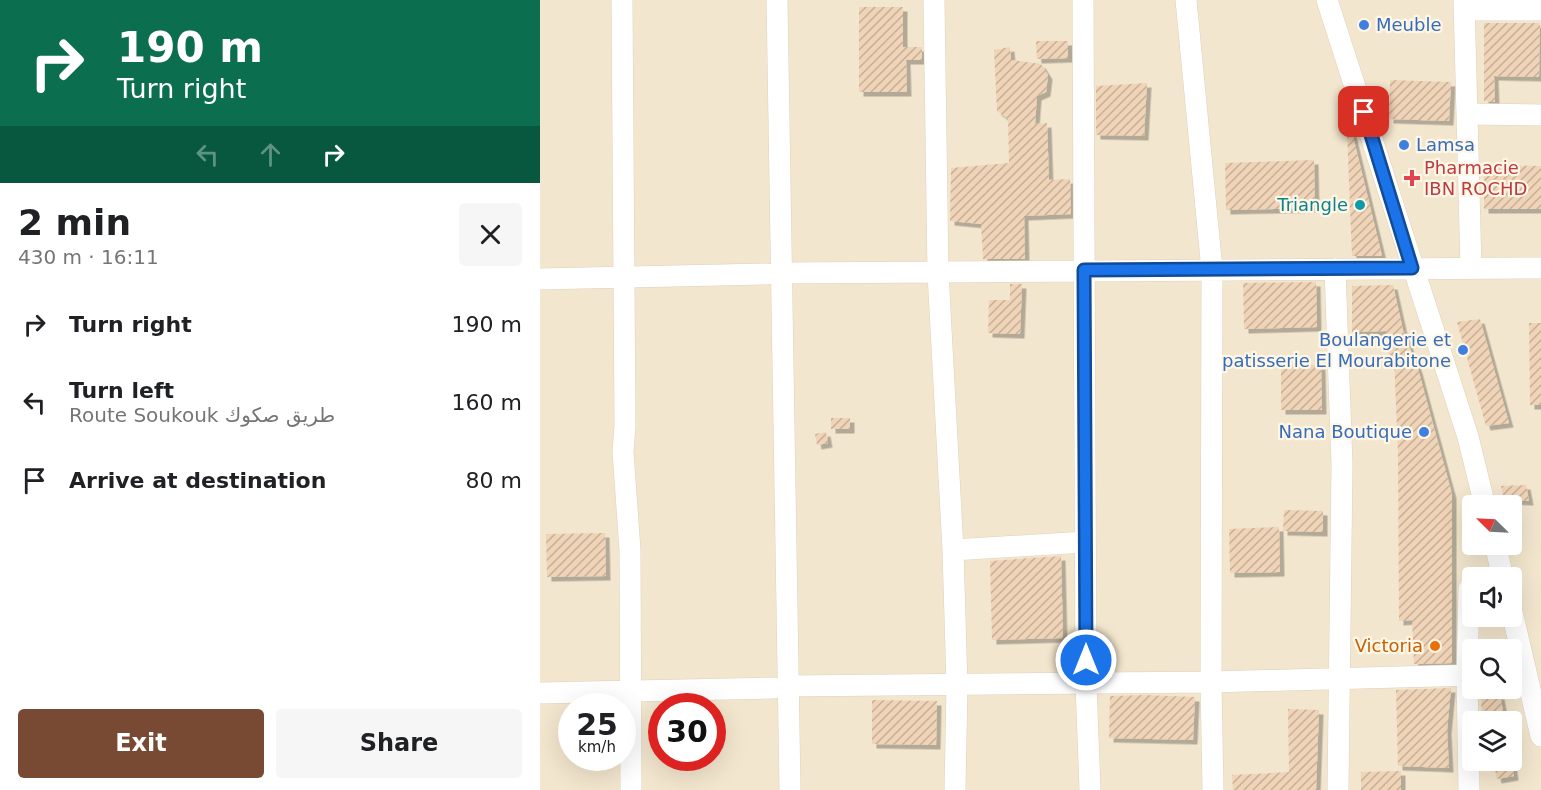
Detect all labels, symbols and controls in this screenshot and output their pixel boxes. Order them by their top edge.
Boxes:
place label: Meuble [1376,14,1442,35]
marker: Meuble [1357,18,1371,32]
text: 190 m [117,23,263,72]
icon: right [18,24,96,102]
text: Turn right [117,73,246,104]
pin [1338,86,1389,137]
icon: arrive [1347,95,1380,128]
place label: Lamsa [1416,134,1475,155]
icon: left [191,138,224,171]
icon: ahead [254,138,287,171]
icon: right [317,138,350,171]
marker: Lamsa [1397,138,1411,152]
place label: Pharmacie IBN ROCHD [1424,157,1527,199]
marker: Pharmacie IBN ROCHD [1405,171,1419,185]
place label: Triangle [1276,194,1348,215]
marker: Triangle [1353,198,1367,212]
text: 2 min [18,202,131,243]
button: close [459,203,522,266]
text: 430 m · 16:11 [18,245,159,269]
icon: right [18,308,51,341]
text: Turn right [69,312,192,337]
text: 190 m [452,312,522,337]
place label: Boulangerie et patisserie El Mourabitone [1222,329,1451,371]
marker: Boulangerie et patisserie El Mourabitone [1456,343,1470,357]
text: Turn left [69,378,174,403]
icon: left [18,386,51,419]
text: 160 m [452,390,522,415]
text: Route Soukouk طريق صكوك [69,403,335,427]
place label: Nana Boutique [1279,421,1412,442]
marker: Nana Boutique [1417,425,1431,439]
icon: arrive [18,464,51,497]
text: Arrive at destination [69,468,326,493]
text: 80 m [466,468,522,493]
north arrow [1462,495,1522,555]
map controls [1462,495,1522,771]
button: sound [1462,567,1522,627]
position arrow [1054,628,1118,692]
place label: Victoria [1355,635,1423,656]
marker: Victoria [1428,639,1442,653]
button: search [1462,639,1522,699]
speed limit sign: 30 [648,693,726,771]
text: 25 [576,707,618,742]
button: Exit [18,709,264,778]
button: Share [276,709,522,778]
button: layers [1462,711,1522,771]
text: km/h [578,738,616,756]

